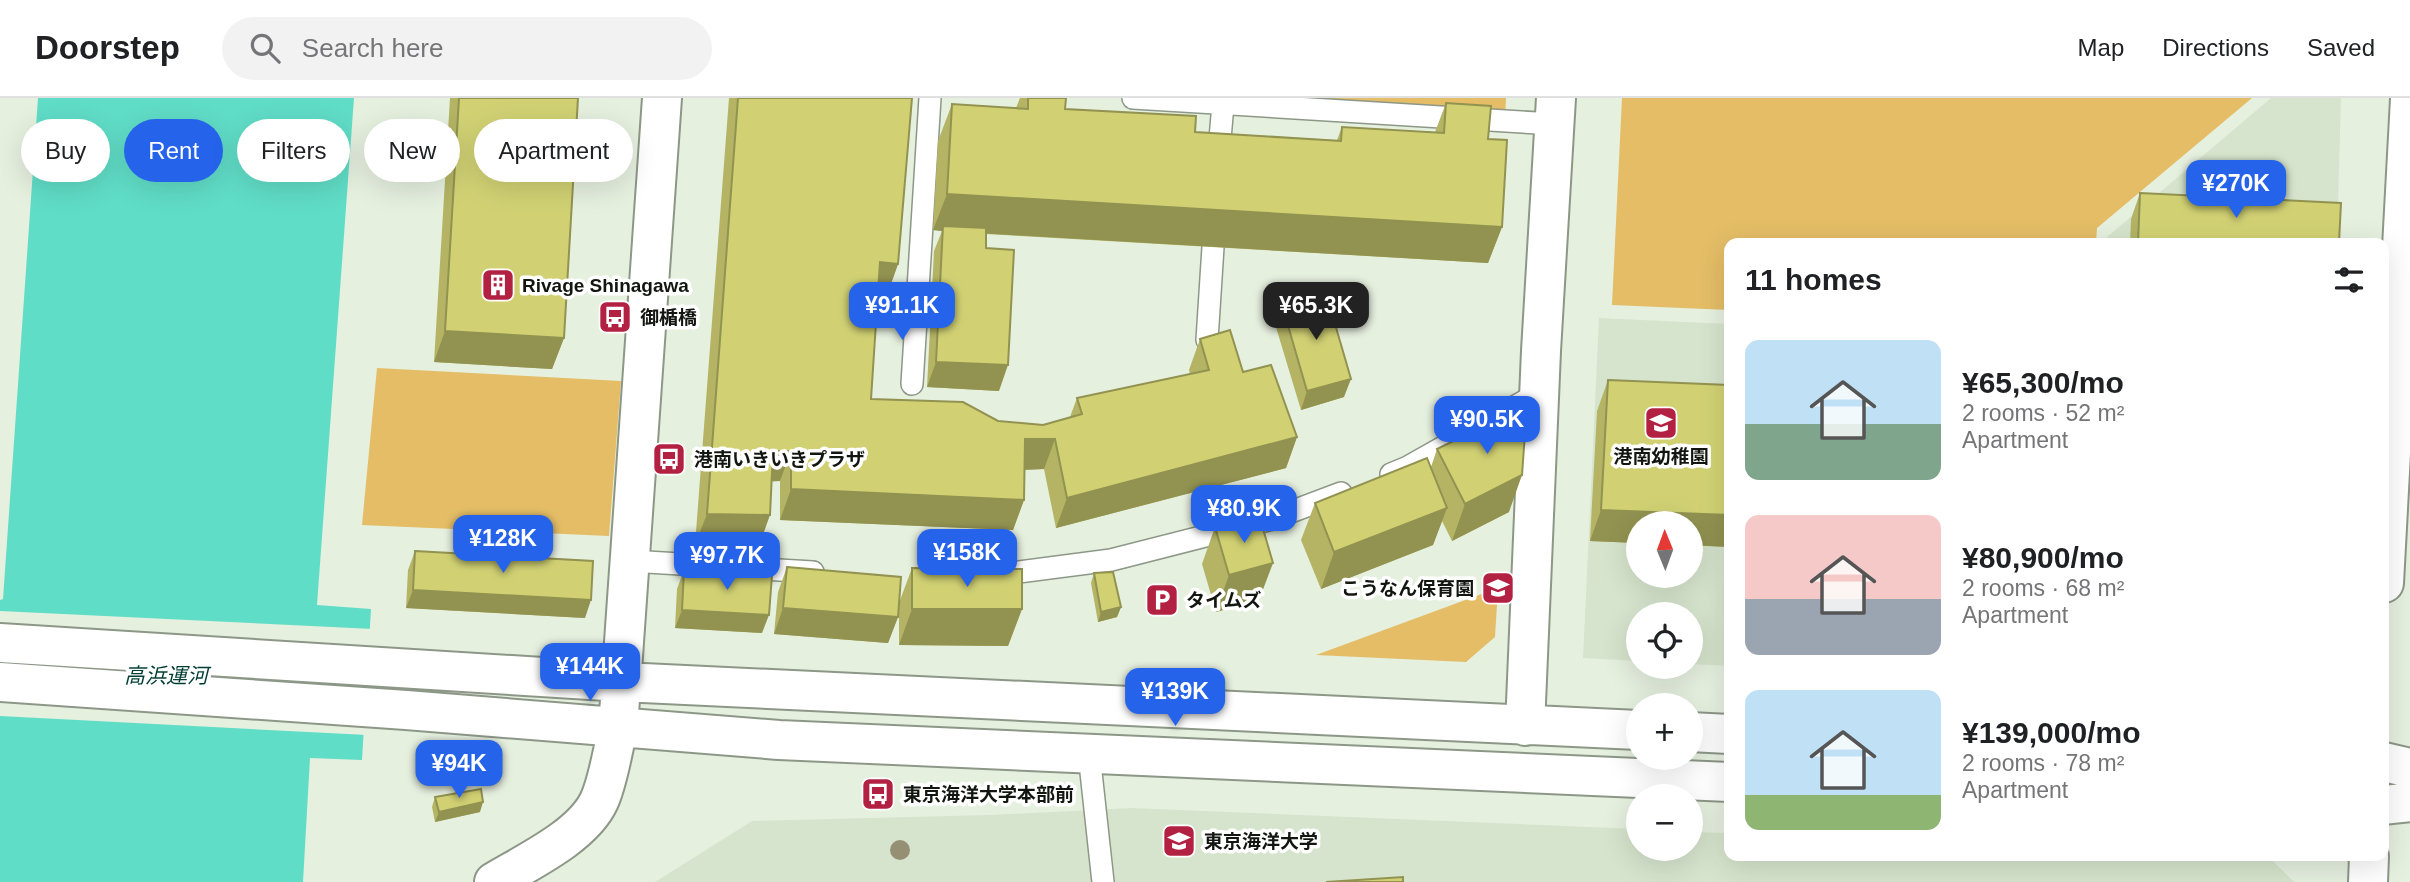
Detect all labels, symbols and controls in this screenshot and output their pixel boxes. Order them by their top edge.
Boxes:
search box [222,17,712,80]
text: Doorstep [35,29,180,66]
icon: search [246,29,284,67]
text: Search here [302,33,444,63]
text: Map [2078,34,2124,61]
text: Directions [2162,34,2269,61]
text: Saved [2307,34,2375,61]
chip: Buy [21,119,110,182]
chip: Rent [124,119,223,182]
chip: Filters [237,119,350,182]
chip: New [364,119,460,182]
chip: Apartment [474,119,633,182]
pin: ¥270K [2187,160,2285,220]
text: ¥270K [2202,170,2270,196]
icon: filters [2330,261,2368,299]
text: 11 homes [1745,263,1882,296]
building icon: Rivage Shinagawa [479,266,517,304]
place label: Rivage Shinagawa [522,275,689,296]
pin: ¥91.1K [845,282,959,342]
pin: ¥65.3K [1259,282,1373,342]
text: ¥91.1K [865,292,939,318]
text: ¥65.3K [1279,292,1353,318]
bus stop icon: 御楯橋 [596,298,634,336]
place label: 御楯橋 [640,307,697,328]
text: ¥65,300/mo [1962,366,2124,399]
icon: home [1801,368,1885,452]
pin: ¥90.5K [1430,396,1544,456]
text: 2 rooms · 52 m² [1962,400,2124,426]
school or university icon: 港南幼稚園 [1642,404,1680,442]
text: ¥90.5K [1450,406,1524,432]
text: Apartment [1962,427,2068,453]
bus stop icon: 港南いきいきプラザ [650,440,688,478]
place label: 港南幼稚園 [1613,446,1709,467]
place label: 港南いきいきプラザ [694,449,865,470]
pin: ¥80.9K [1187,486,1301,545]
text: ¥80.9K [1207,495,1281,521]
north arrow [1626,511,1703,588]
map controls [1626,511,1703,861]
pin: ¥128K [454,516,552,575]
text: ¥128K [469,525,537,551]
pin: ¥158K [918,530,1016,589]
pin: ¥97.7K [670,532,784,592]
text: ¥158K [933,539,1001,565]
text: ¥80,900/mo [1962,541,2124,574]
text: ¥97.7K [690,542,764,568]
icon: home [1801,543,1885,627]
school or university icon: こうなん保育園 [1479,569,1517,607]
text: 2 rooms · 68 m² [1962,575,2124,601]
place label: こうなん保育園 [1341,578,1474,599]
parking icon: タイムズ [1143,581,1181,619]
place label: タイムズ [1186,590,1262,611]
button: locate [1626,602,1703,679]
text: Apartment [1962,602,2068,628]
pin: ¥144K [541,644,639,703]
text: ¥144K [556,653,624,679]
water label: 高浜運河 [124,664,212,687]
pin: ¥139K [1126,668,1224,728]
text: ¥139K [1141,678,1209,704]
button: + [1626,693,1703,770]
text: ¥139,000/mo [1962,716,2140,749]
icon: home [1801,718,1885,802]
pin: ¥94K [418,740,500,800]
text: ¥94K [432,750,486,776]
text: 2 rooms · 78 m² [1962,750,2124,776]
bus stop icon: 東京海洋大学本部前 [859,775,897,813]
text: Apartment [1962,777,2068,803]
place label: 東京海洋大学本部前 [903,784,1074,805]
button: − [1626,784,1703,861]
school or university icon: 東京海洋大学 [1160,822,1198,860]
place label: 東京海洋大学 [1204,831,1318,852]

